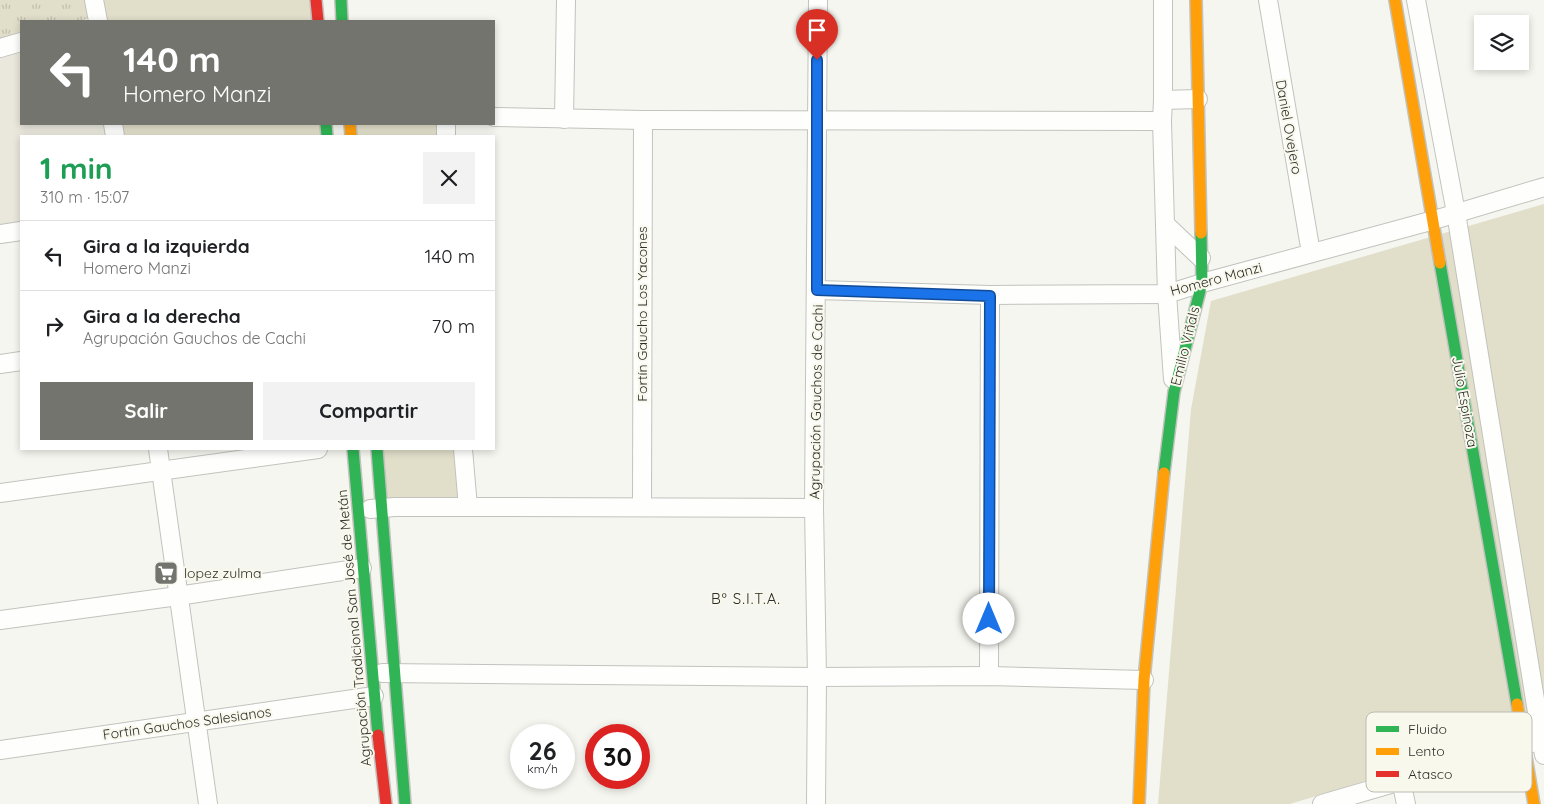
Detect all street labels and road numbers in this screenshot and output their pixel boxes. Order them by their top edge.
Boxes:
street label: Daniel Ovejero [1272,78,1306,176]
street label: Fortín Gaucho Los Yacones [633,226,651,402]
street label: Homero Manzi [1168,258,1264,300]
street label: Agrupación Gauchos de Cachi [805,304,827,500]
street label: Emilio Viñals [1166,305,1204,387]
street label: Julio Espinoza [1448,355,1482,449]
street label: Agrupación Tradicional San José de Metán [333,489,375,767]
street label: Fortín Gauchos Salesianos [102,702,272,744]

